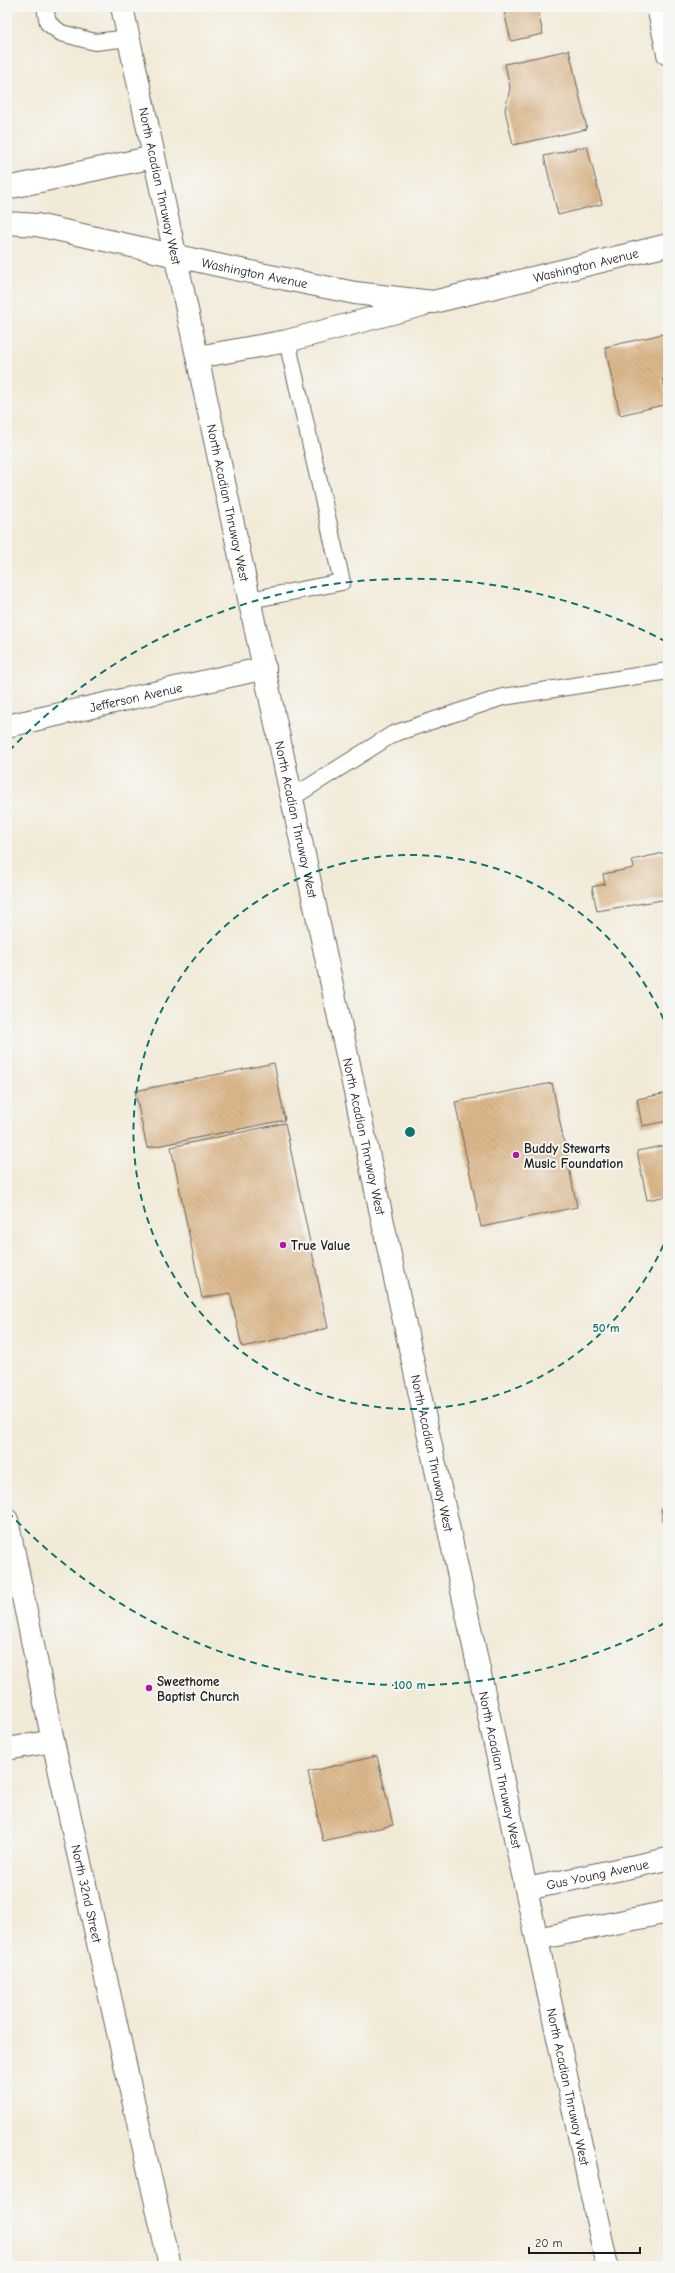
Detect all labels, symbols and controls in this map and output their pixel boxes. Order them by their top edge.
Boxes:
street label: North Acadian Thruway West [136,106,185,267]
street label: Washington Avenue [532,245,640,285]
street label: Washington Avenue [200,254,310,291]
street label: North Acadian Thruway West [204,423,253,584]
street label: Jefferson Avenue [88,679,184,715]
street label: North Acadian Thruway West [272,740,321,901]
street label: North Acadian Thruway West [340,1056,389,1218]
centre of rings [403,1125,417,1139]
place label: Buddy Stewarts Music Foundation [524,1141,623,1171]
marker: Buddy Stewarts Music Foundation [511,1150,521,1160]
place label: True Value [291,1238,351,1253]
marker: True Value [278,1240,288,1250]
text: 50 m [592,1321,620,1335]
street label: North Acadian Thruway West [408,1373,457,1534]
place label: Sweethome Baptist Church [157,1674,239,1704]
text: 100 m [394,1678,426,1692]
marker: Sweethome Baptist Church [144,1683,154,1693]
street label: North Acadian Thruway West [476,1690,525,1851]
street label: North 32nd Street [69,1843,105,1945]
street label: Gus Young Avenue [545,1856,650,1892]
street label: North Acadian Thruway West [544,2007,593,2168]
scale bar [529,2229,640,2255]
text: 20 m [535,2236,563,2250]

